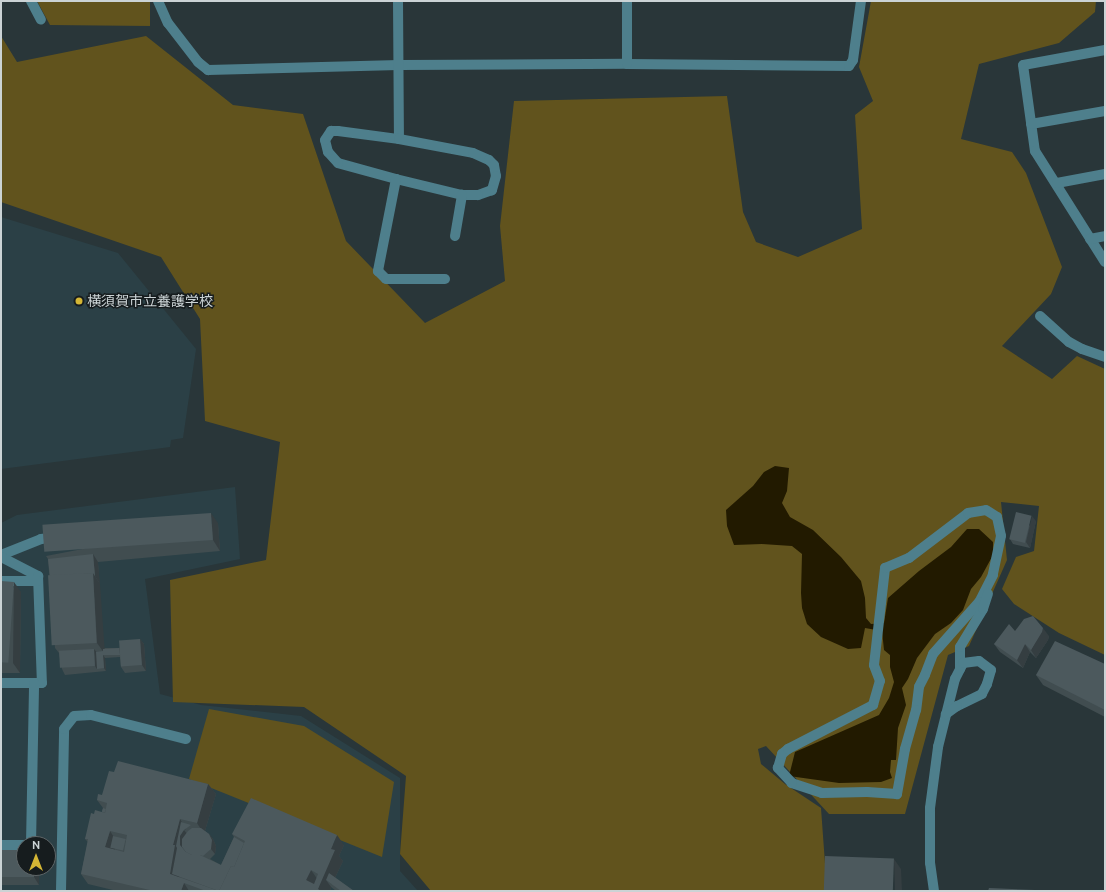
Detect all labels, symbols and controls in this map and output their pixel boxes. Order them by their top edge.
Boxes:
place label: 横須賀市立養護学校 [87,293,213,309]
marker: 横須賀市立養護学校 [74,296,84,306]
north arrow [16,836,56,876]
text: N [32,839,40,851]

